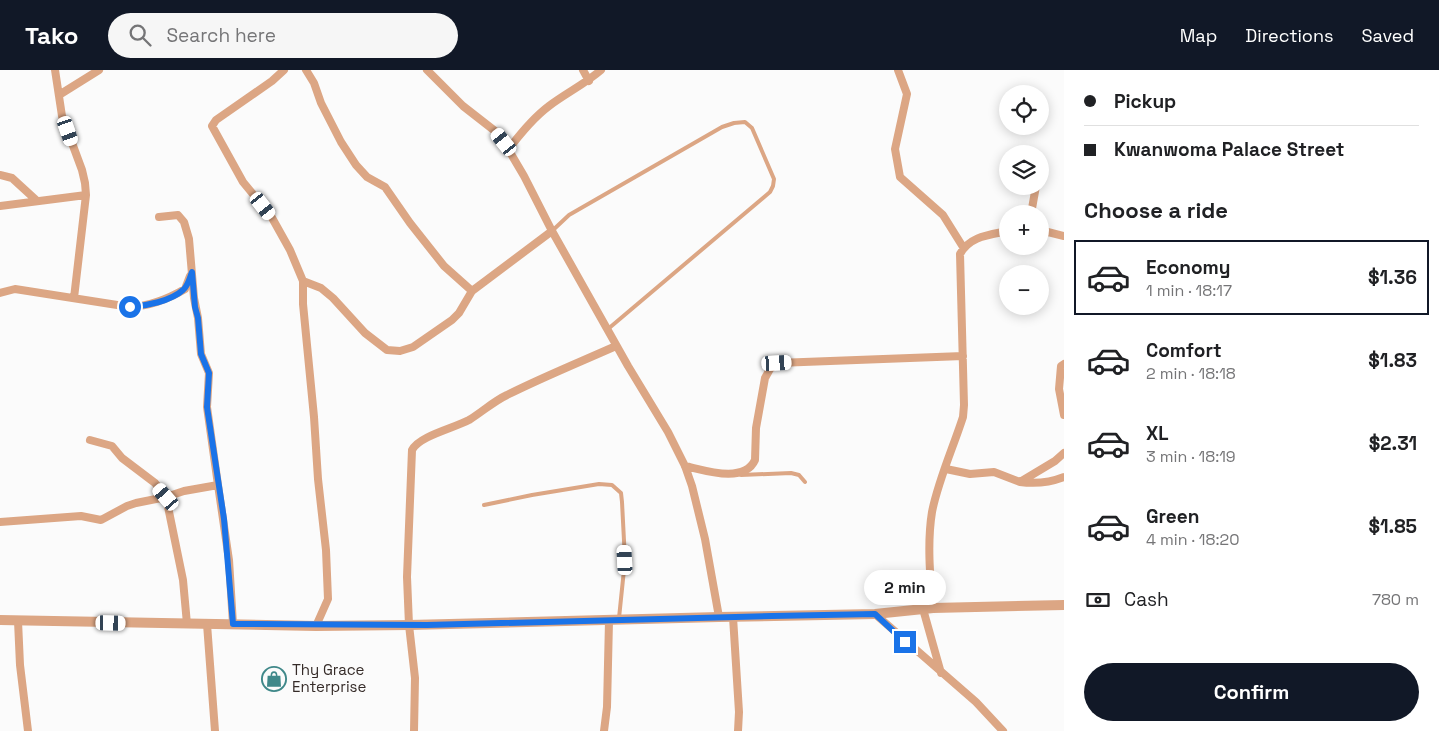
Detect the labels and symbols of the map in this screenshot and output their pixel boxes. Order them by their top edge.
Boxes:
car [56,114,79,148]
car [488,126,519,158]
car [247,190,278,222]
route start [119,296,141,318]
car [761,355,792,371]
car [150,481,181,513]
car [616,545,633,575]
callout: 2 min [864,570,946,604]
car [95,615,126,631]
route end [894,631,916,653]
place label: Thy Grace Enterprise [292,660,366,696]
shop icon: Thy Grace Enterprise [261,666,287,692]

